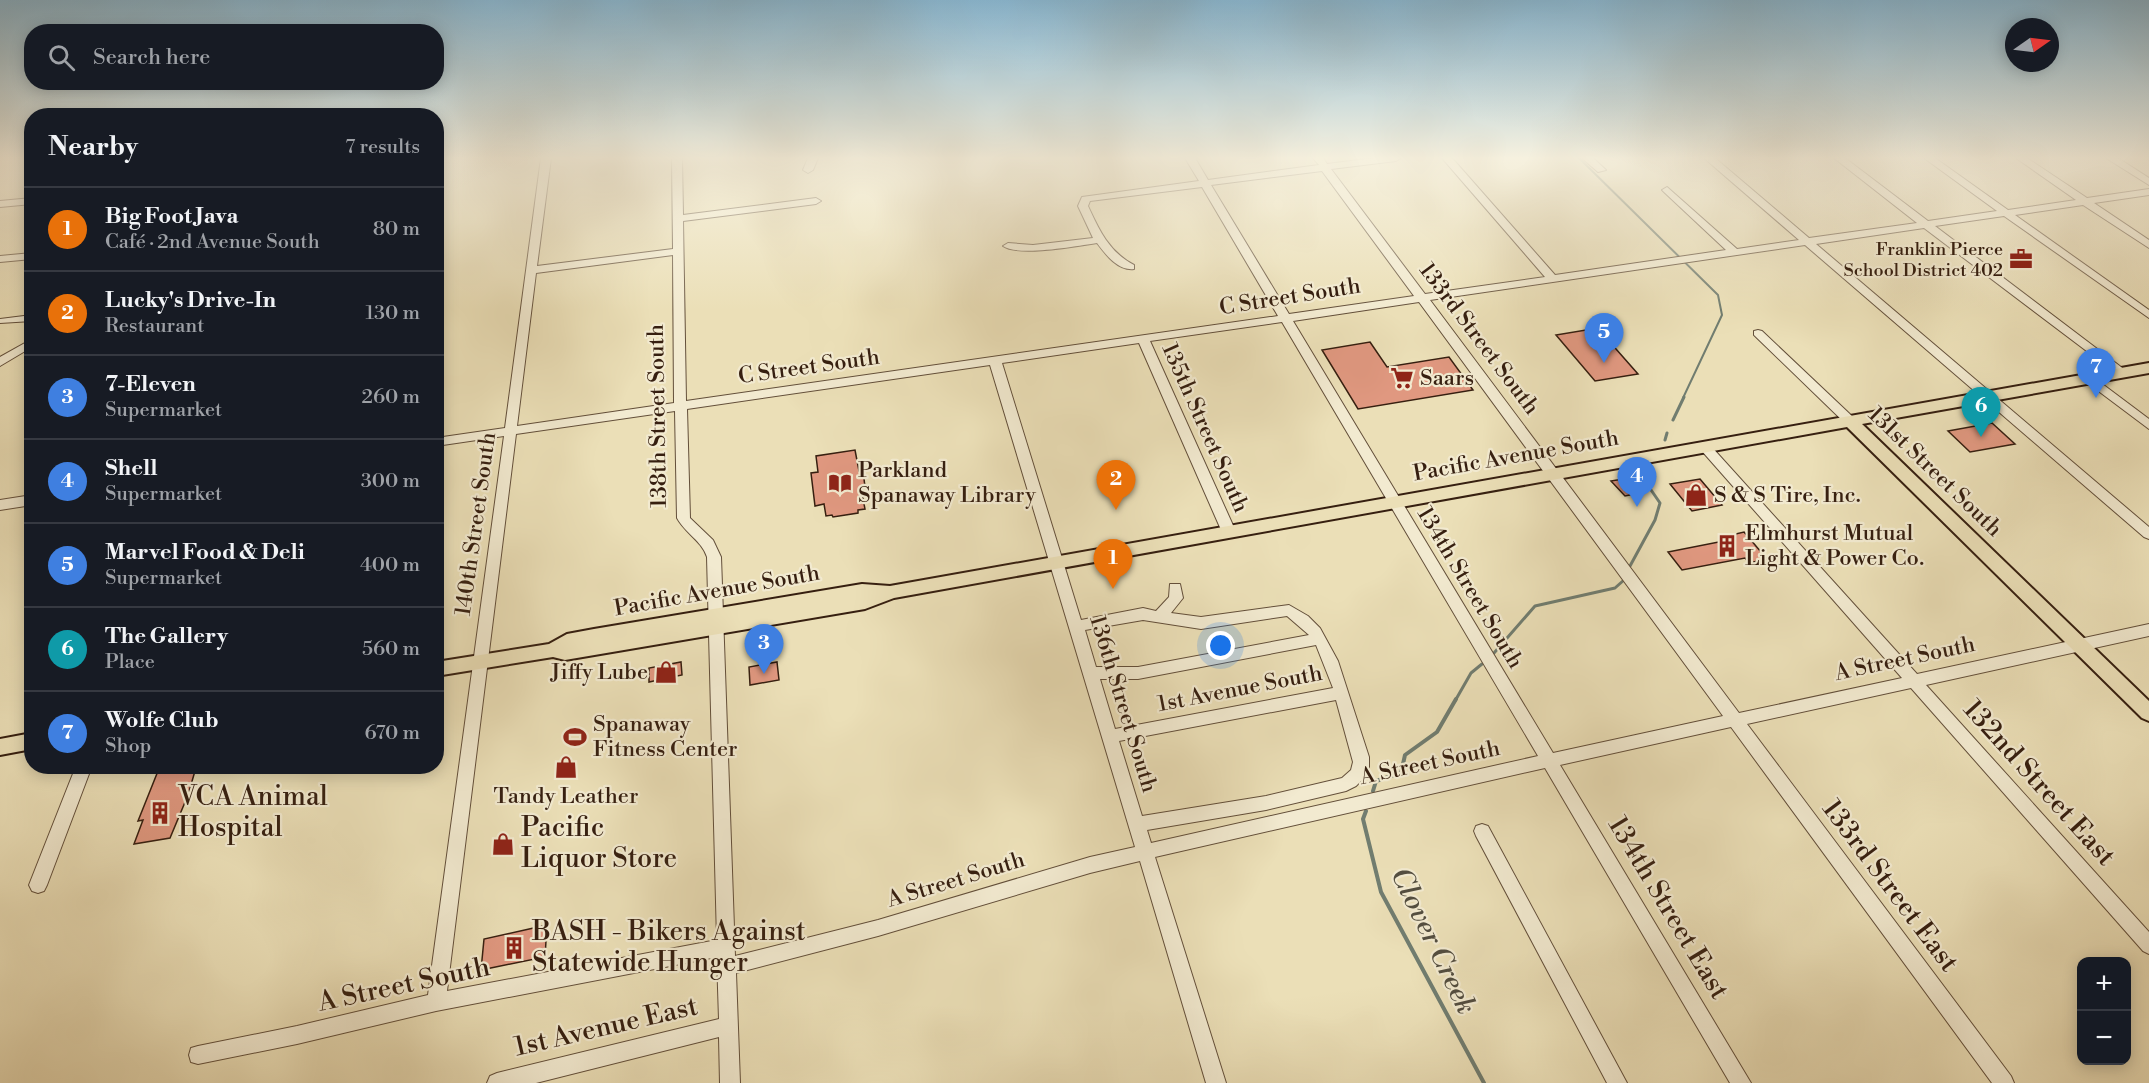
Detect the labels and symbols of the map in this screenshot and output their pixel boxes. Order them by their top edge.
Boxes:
north arrow [2005,18,2059,72]
place label: Franklin Pierce School District 402 [1844,238,2003,282]
office icon: Franklin Pierce School District 402 [2008,246,2034,272]
street label: 133rd Street South [1413,258,1545,420]
street label: C Street South [1217,273,1363,321]
pin: 5 [1584,314,1624,363]
street label: 138th Street South [643,324,673,508]
street label: 135th Street South [1156,339,1254,517]
street label: C Street South [736,344,882,390]
pin: 7 [2076,348,2116,398]
supermarket icon: Saars [1389,365,1415,391]
place label: Saars [1420,365,1474,392]
pin: 6 [1962,388,2000,437]
street label: 131st Street South [1862,401,2008,543]
street label: Pacific Avenue South [1411,425,1621,487]
street label: 140th Street South [450,431,502,617]
place label: Parkland Spanaway Library [858,457,1036,509]
pin: 4 [1618,458,1656,507]
pin: 2 [1096,460,1136,510]
library icon: Parkland Spanaway Library [827,470,853,496]
shop icon: S & S Tire, Inc. [1683,482,1709,508]
place label: S & S Tire, Inc. [1714,482,1861,509]
street label: 134th Street South [1411,502,1529,674]
place label: Elmhurst Mutual Light & Power Co. [1745,520,1924,572]
building icon: Elmhurst Mutual Light & Power Co. [1714,533,1740,559]
pin: 1 [1094,540,1132,589]
street label: Pacific Avenue South [612,560,822,622]
street label: 136th Street South [1083,612,1163,796]
pin: 3 [744,624,783,674]
your location [1206,631,1235,660]
street label: A Street South [1831,631,1978,687]
place label: Jiffy Lube [549,659,648,686]
shop icon: Jiffy Lube [653,659,679,685]
street label: 1st Avenue South [1155,660,1325,718]
street label: 132nd Street East [1956,693,2123,873]
place label: Spanaway Fitness Center [593,711,738,763]
sports icon: Spanaway Fitness Center [562,724,588,750]
street label: A Street South [1356,735,1503,791]
shop icon: Tandy Leather [553,754,579,780]
place label: VCA Animal Hospital [177,780,328,845]
place label: Tandy Leather [493,783,639,810]
street label: 133rd Street East [1814,793,1966,979]
building icon: VCA Animal Hospital [147,800,173,826]
street label: 134th Street East [1600,810,1736,1006]
place label: Pacific Liquor Store [521,811,677,876]
shop icon: Pacific Liquor Store [490,831,516,857]
street label: A Street South [883,846,1028,914]
water label: Clover Creek [1382,862,1484,1020]
place label: BASH - Bikers Against Statewide Hunger [531,915,806,980]
building icon: BASH - Bikers Against Statewide Hunger [501,935,527,961]
street label: A Street South [314,950,493,1020]
street label: 1st Avenue East [511,989,701,1065]

